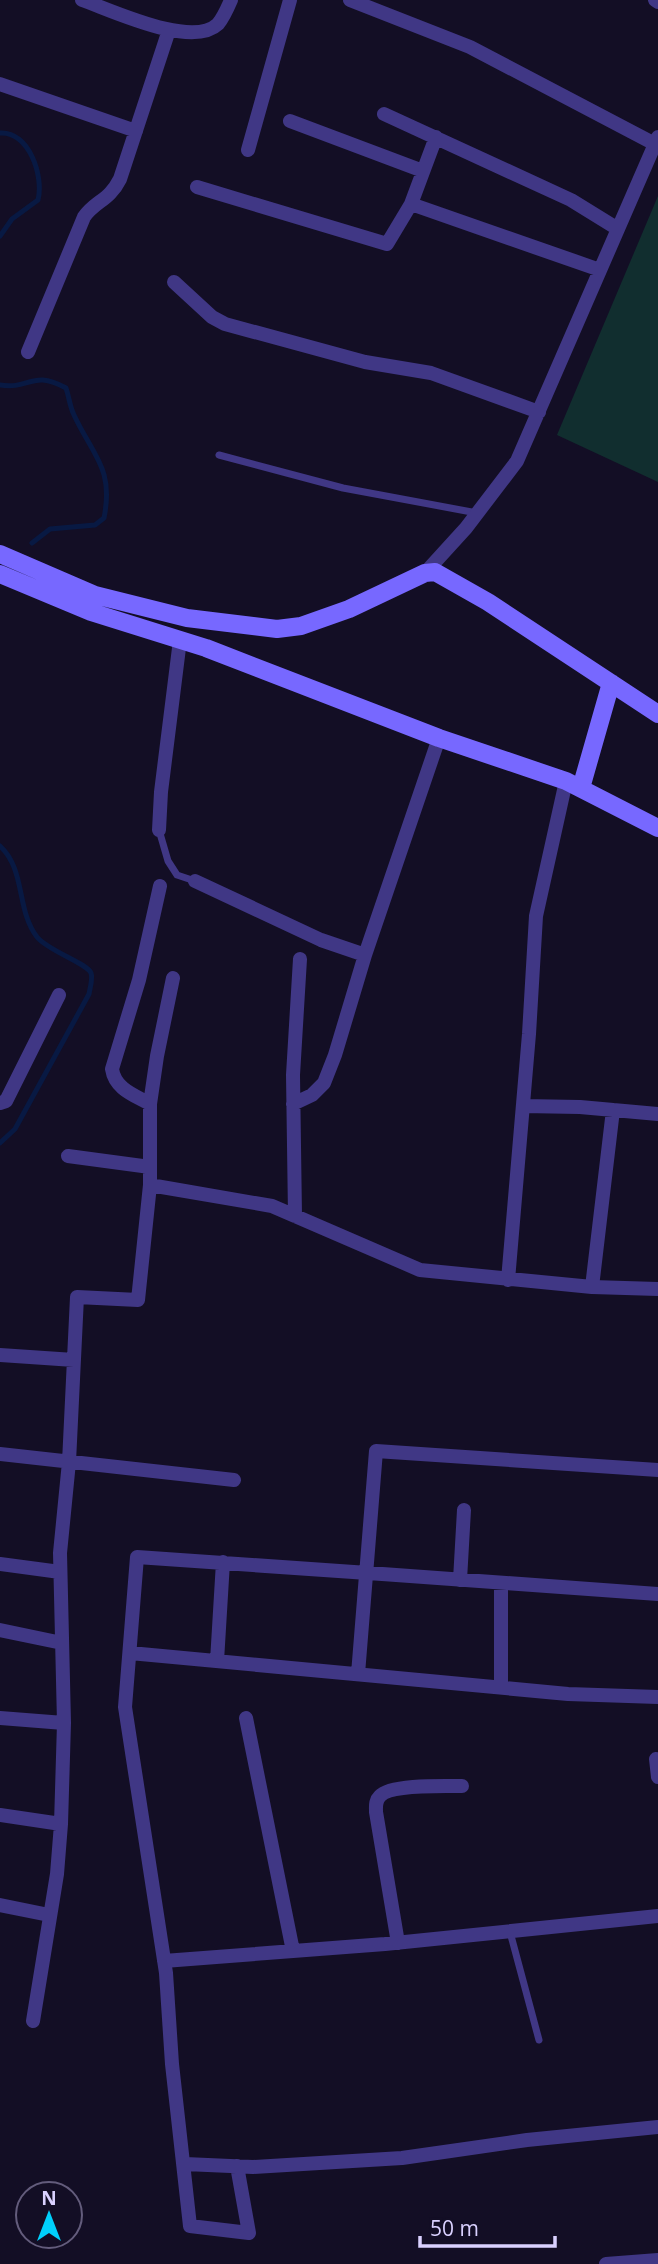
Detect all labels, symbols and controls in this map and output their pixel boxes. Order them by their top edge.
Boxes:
north arrow [14,2180,84,2250]
text: N [41,2185,57,2211]
scale bar [420,2204,555,2248]
text: 50 m [430,2214,479,2242]

